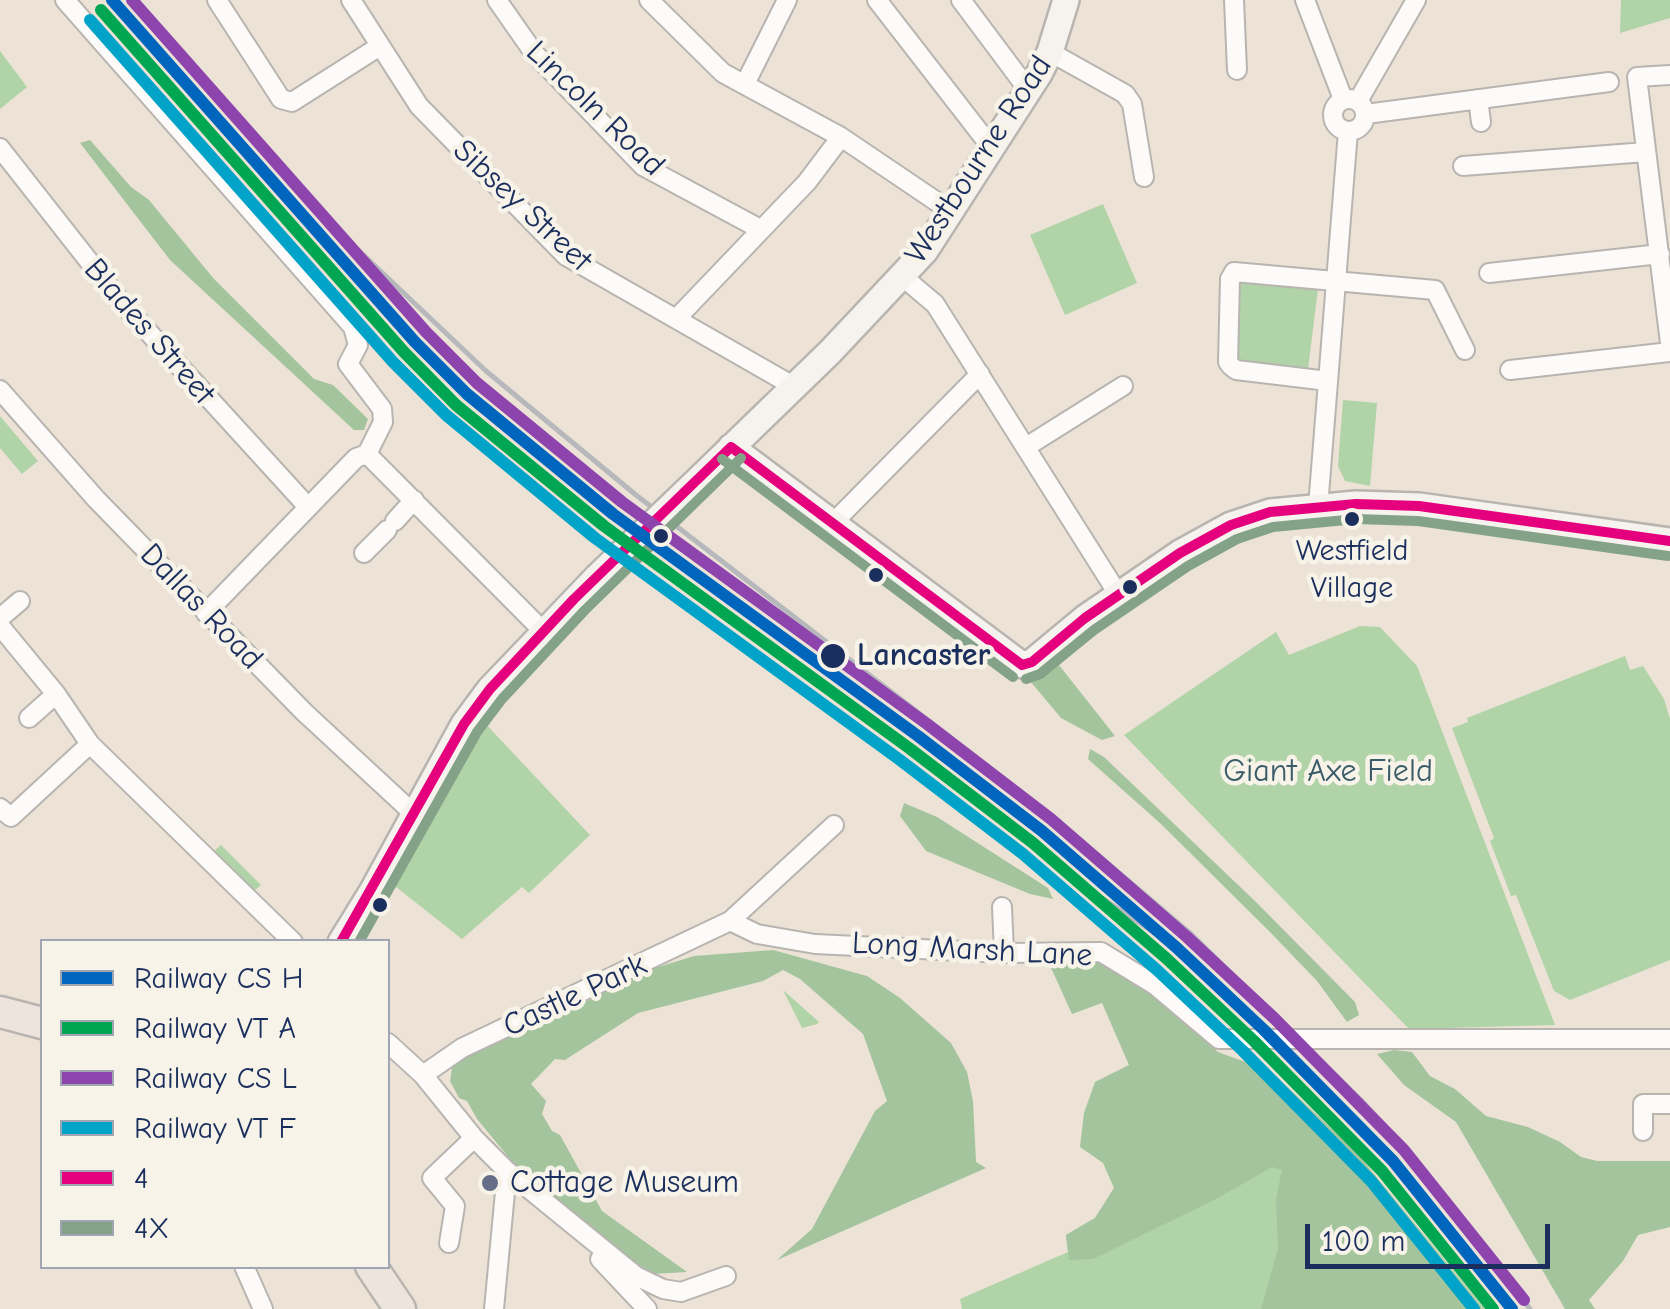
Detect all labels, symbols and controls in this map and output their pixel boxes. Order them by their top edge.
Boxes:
street label: Lincoln Road [518,33,672,185]
street label: Westbourne Road [897,49,1061,271]
street label: Sibsey Street [444,132,600,280]
street label: Blades Street [75,251,223,413]
marker: Westfield Village [1342,509,1362,529]
unlabelled marker [651,526,671,546]
place label: Westfield Village [1296,534,1408,604]
street label: Dallas Road [132,536,270,678]
unlabelled marker [866,565,886,585]
unlabelled marker [1120,577,1140,597]
place label: Lancaster [857,637,990,675]
marker: Lancaster [818,641,848,671]
park label: Giant Axe Field [1223,753,1433,791]
unlabelled marker [370,895,390,915]
street label: Long Marsh Lane [851,925,1093,975]
legend [40,939,390,1269]
street label: Castle Park [497,946,653,1046]
text: Railway CS H [134,961,303,996]
text: Railway VT A [134,1011,296,1046]
text: Railway CS L [134,1061,297,1096]
text: Railway VT F [134,1111,296,1146]
text: 4 [134,1161,149,1196]
place label: Cottage Museum [510,1164,739,1202]
marker: Cottage Museum [479,1172,501,1194]
scale bar [1310,1204,1555,1266]
text: 4X [134,1211,169,1246]
text: 100 m [1322,1224,1405,1259]

